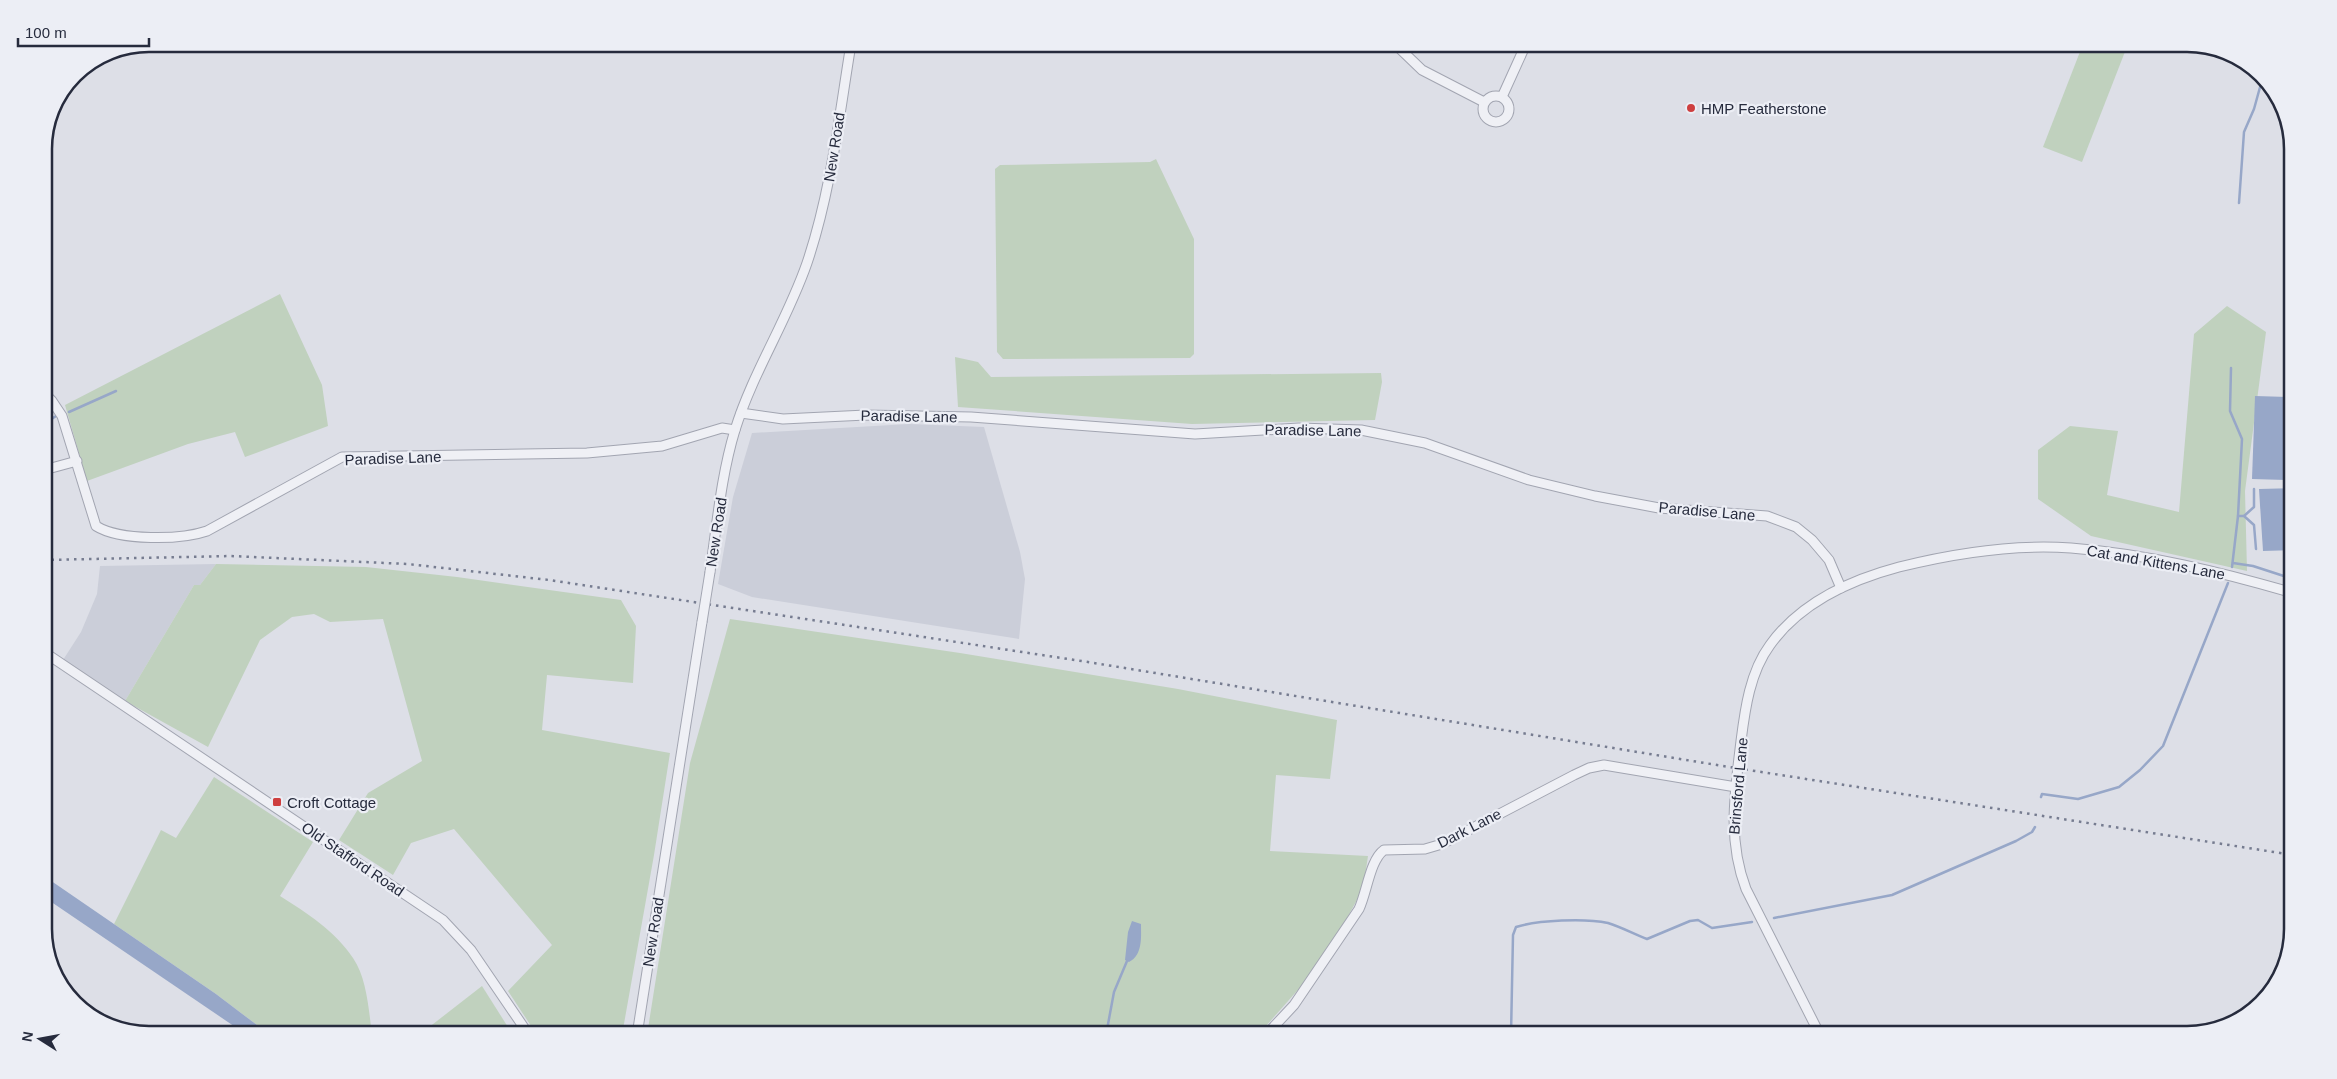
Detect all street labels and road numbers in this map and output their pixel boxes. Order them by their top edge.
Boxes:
street label: New Road [820,111,848,183]
street label: Paradise Lane [860,407,958,425]
street label: Paradise Lane [1264,421,1362,439]
street label: Paradise Lane [344,448,442,468]
street label: New Road [702,496,730,568]
street label: Paradise Lane [1658,498,1756,524]
street label: Cat and Kittens Lane [2086,541,2226,583]
street label: Brinsford Lane [1725,737,1751,835]
street label: Dark Lane [1434,805,1504,851]
street label: Old Stafford Road [299,818,407,900]
street label: New Road [639,896,667,968]

